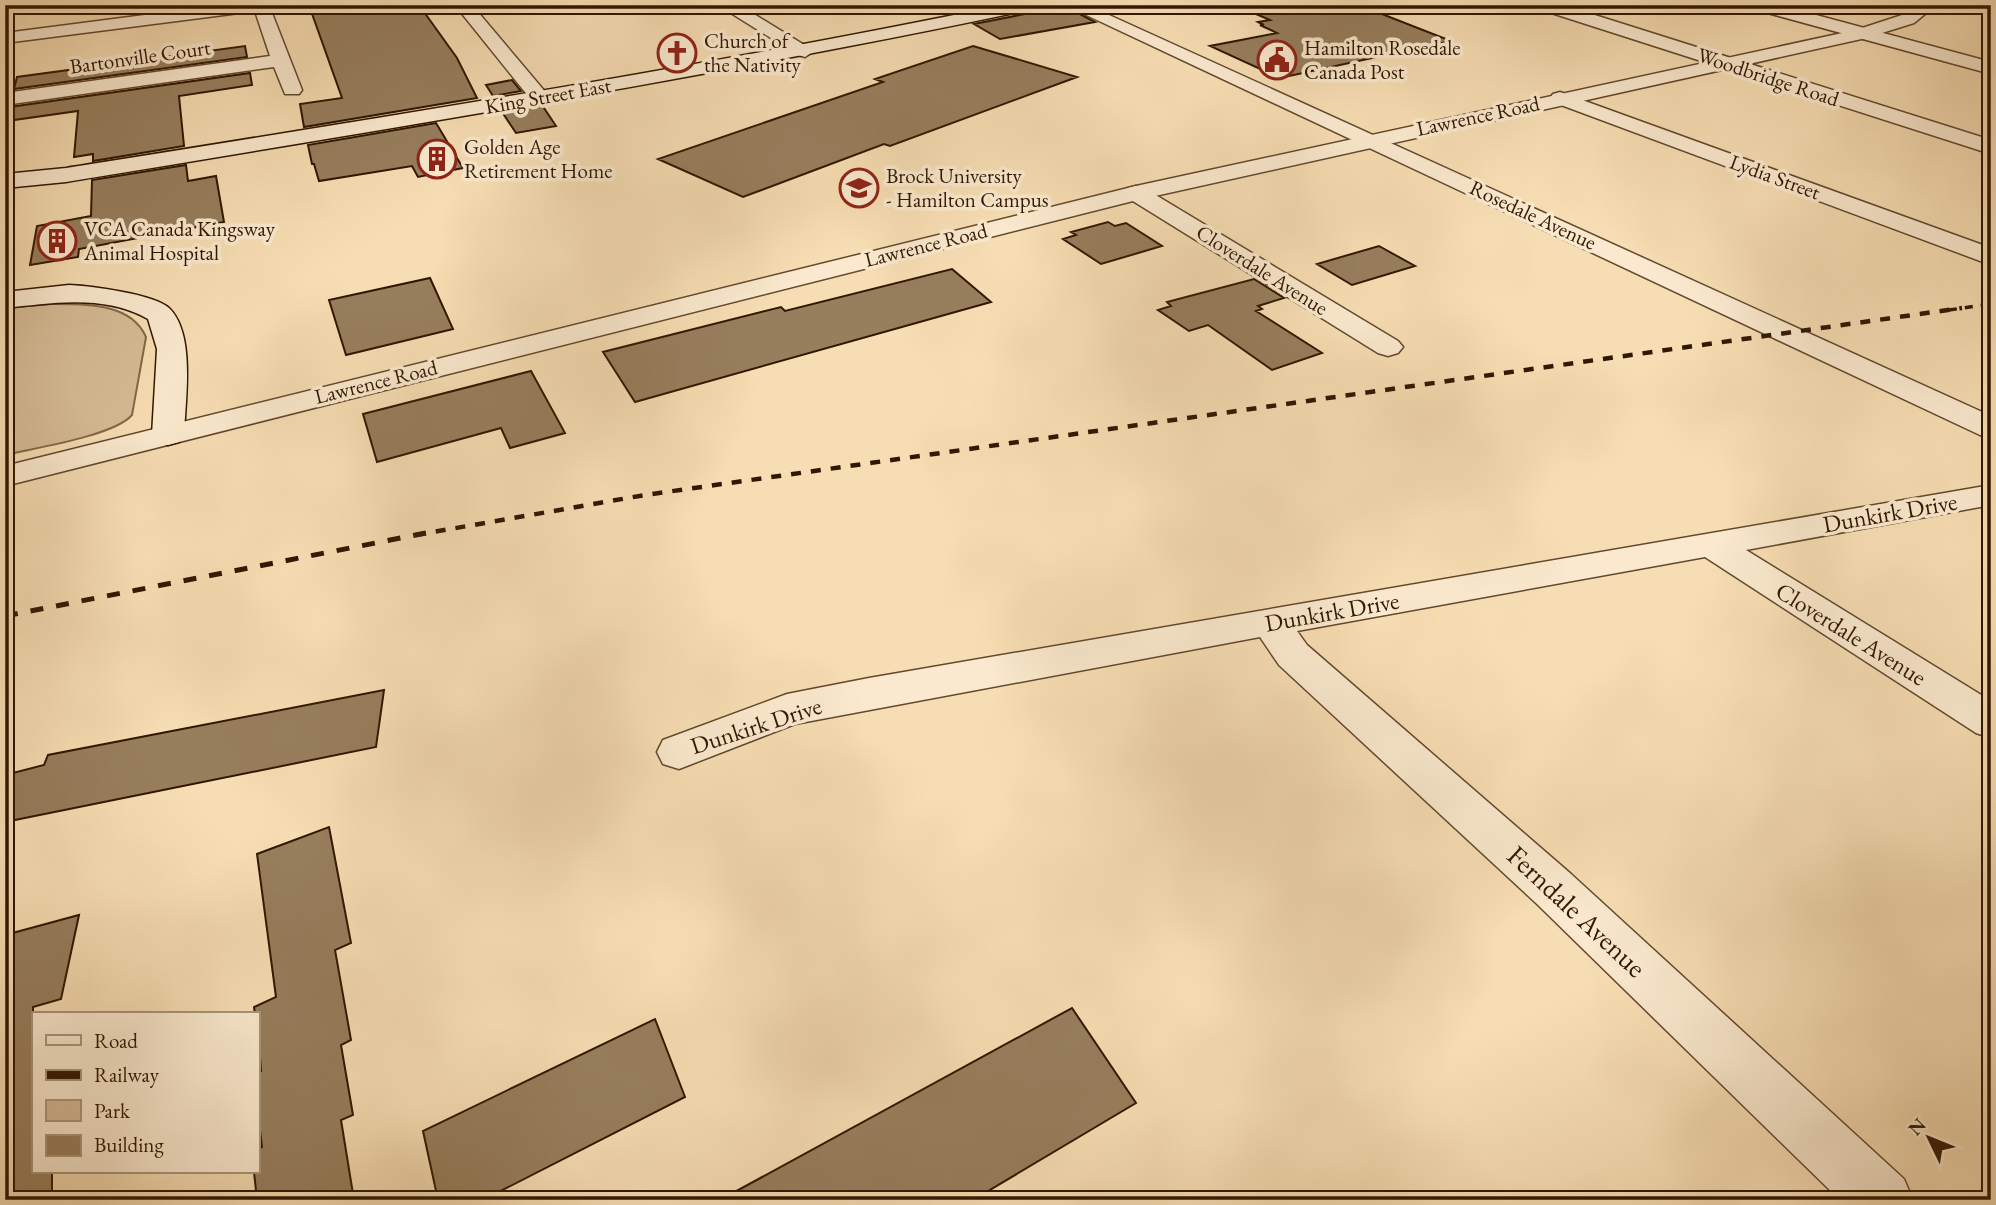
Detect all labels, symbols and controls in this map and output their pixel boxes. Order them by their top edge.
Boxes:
place label: Church of the Nativity [704,27,801,78]
church icon: Church of the Nativity [656,32,698,74]
street label: Bartonville Court [68,33,213,80]
place label: Hamilton Rosedale Canada Post [1304,34,1461,85]
public building icon: Hamilton Rosedale Canada Post [1256,39,1298,81]
street label: Woodbridge Road [1694,41,1843,112]
street label: King Street East [483,71,613,120]
street label: Lawrence Road [1414,89,1542,142]
place label: Golden Age Retirement Home [464,133,612,184]
building icon: Golden Age Retirement Home [416,138,458,180]
street label: Lydia Street [1726,148,1825,205]
place label: Brock University - Hamilton Campus [886,162,1049,213]
school or university icon: Brock University - Hamilton Campus [838,167,880,209]
street label: Rosedale Avenue [1465,173,1601,256]
place label: VCA Canada Kingsway Animal Hospital [83,215,276,266]
street label: Lawrence Road [862,216,990,273]
street label: Cloverdale Avenue [1191,218,1333,321]
building icon: VCA Canada Kingsway Animal Hospital [36,220,78,262]
street label: Lawrence Road [312,353,440,410]
street label: Dunkirk Drive [1820,485,1960,540]
street label: Cloverdale Avenue [1770,575,1932,692]
street label: Dunkirk Drive [1262,584,1402,639]
street label: Dunkirk Drive [686,690,825,761]
street label: Ferndale Avenue [1500,837,1654,985]
legend [32,1012,259,1174]
text: Road [94,1027,138,1054]
text: Railway [94,1061,160,1088]
text: Park [94,1097,131,1124]
north arrow [1895,1104,1965,1174]
text: N [1903,1112,1932,1141]
text: Building [94,1131,164,1158]

